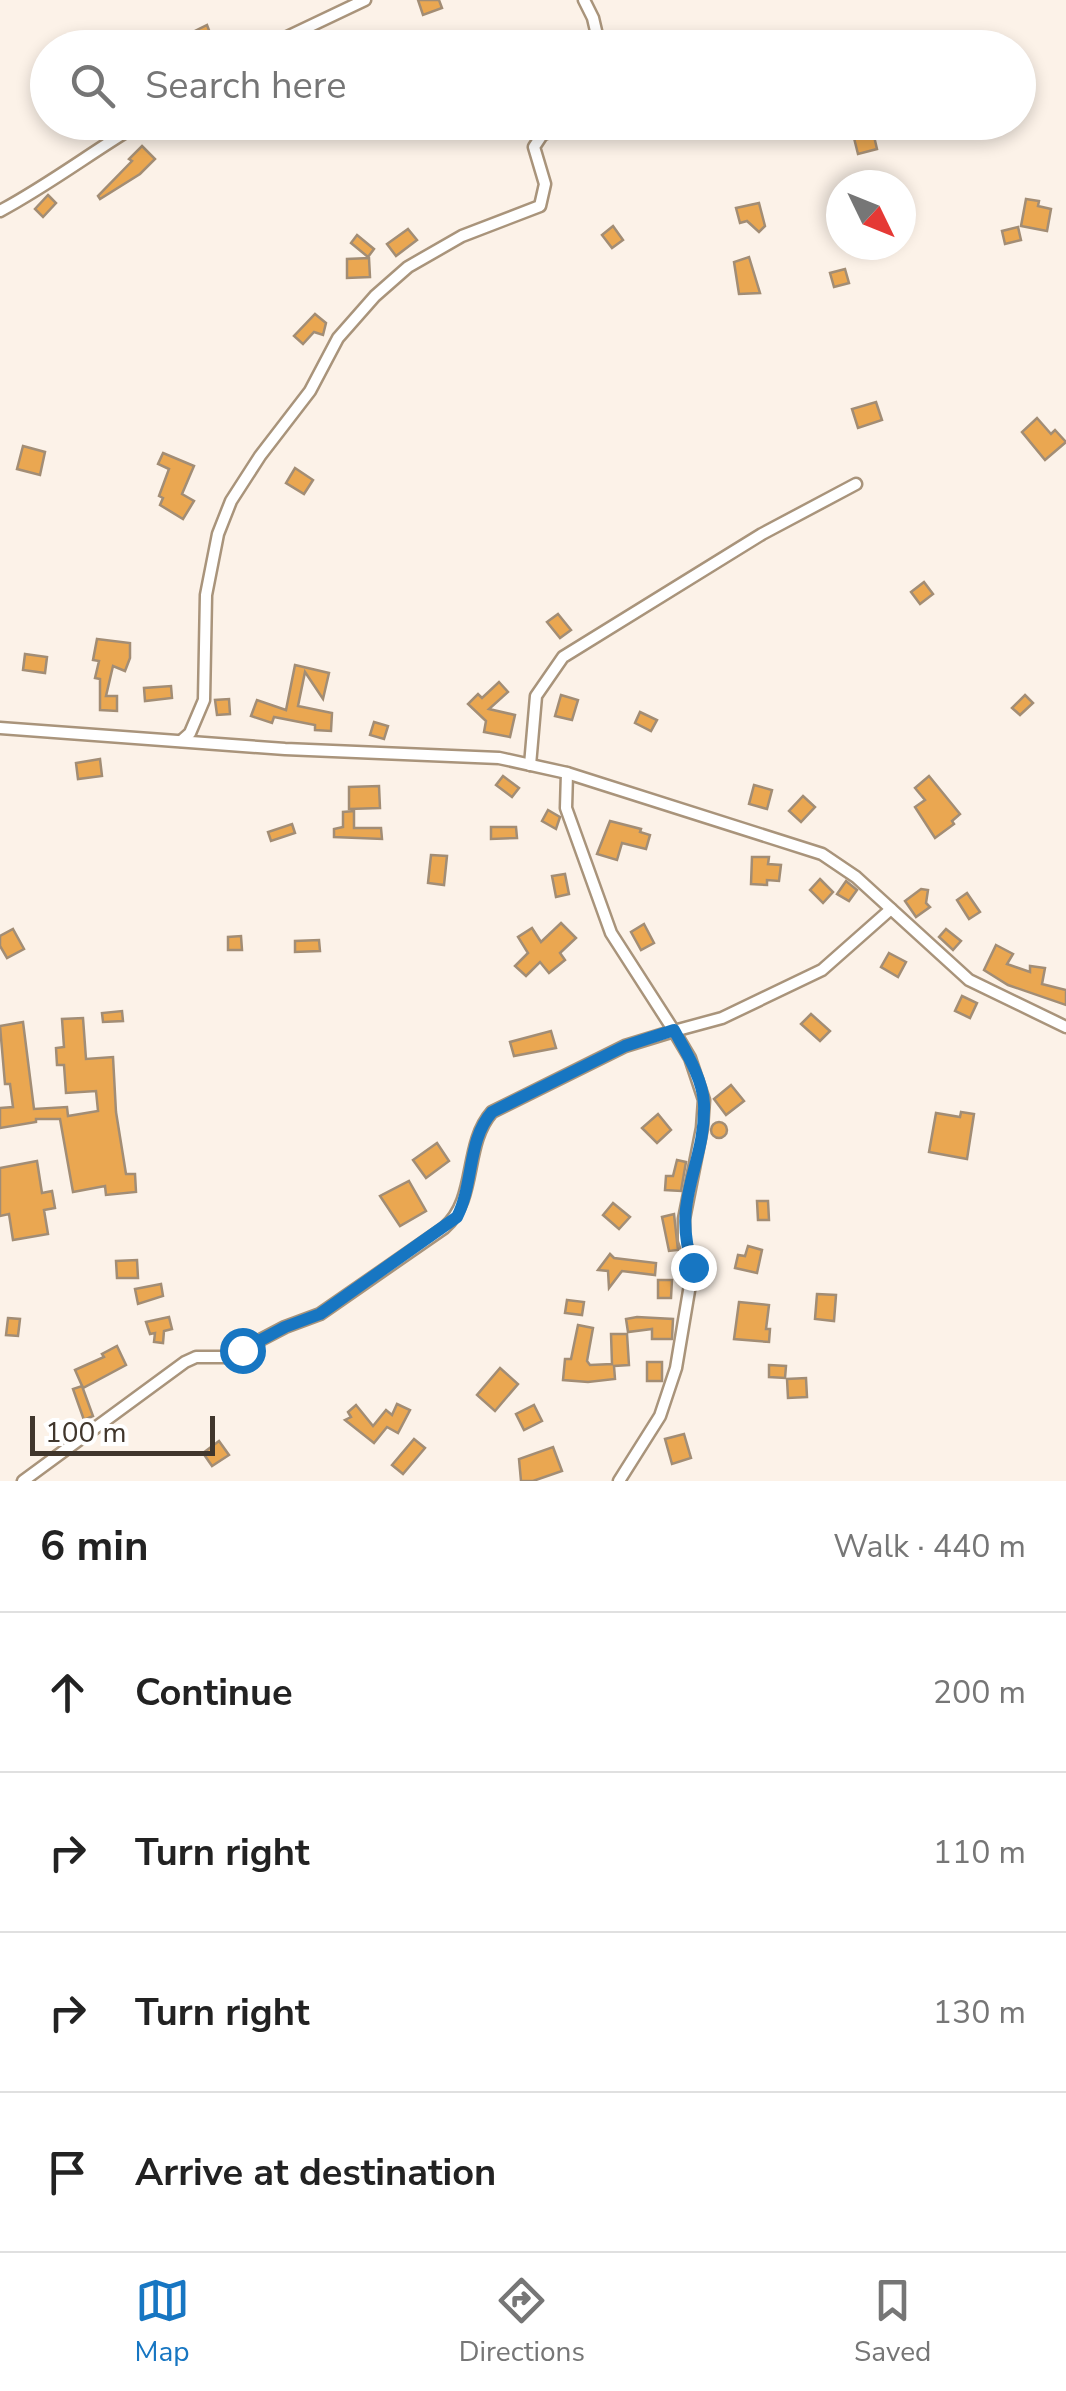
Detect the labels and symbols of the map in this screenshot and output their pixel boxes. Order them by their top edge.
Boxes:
north arrow [826,170,916,260]
route end [671,1245,717,1291]
route start [220,1328,266,1374]
scale bar [30,1411,215,1456]

